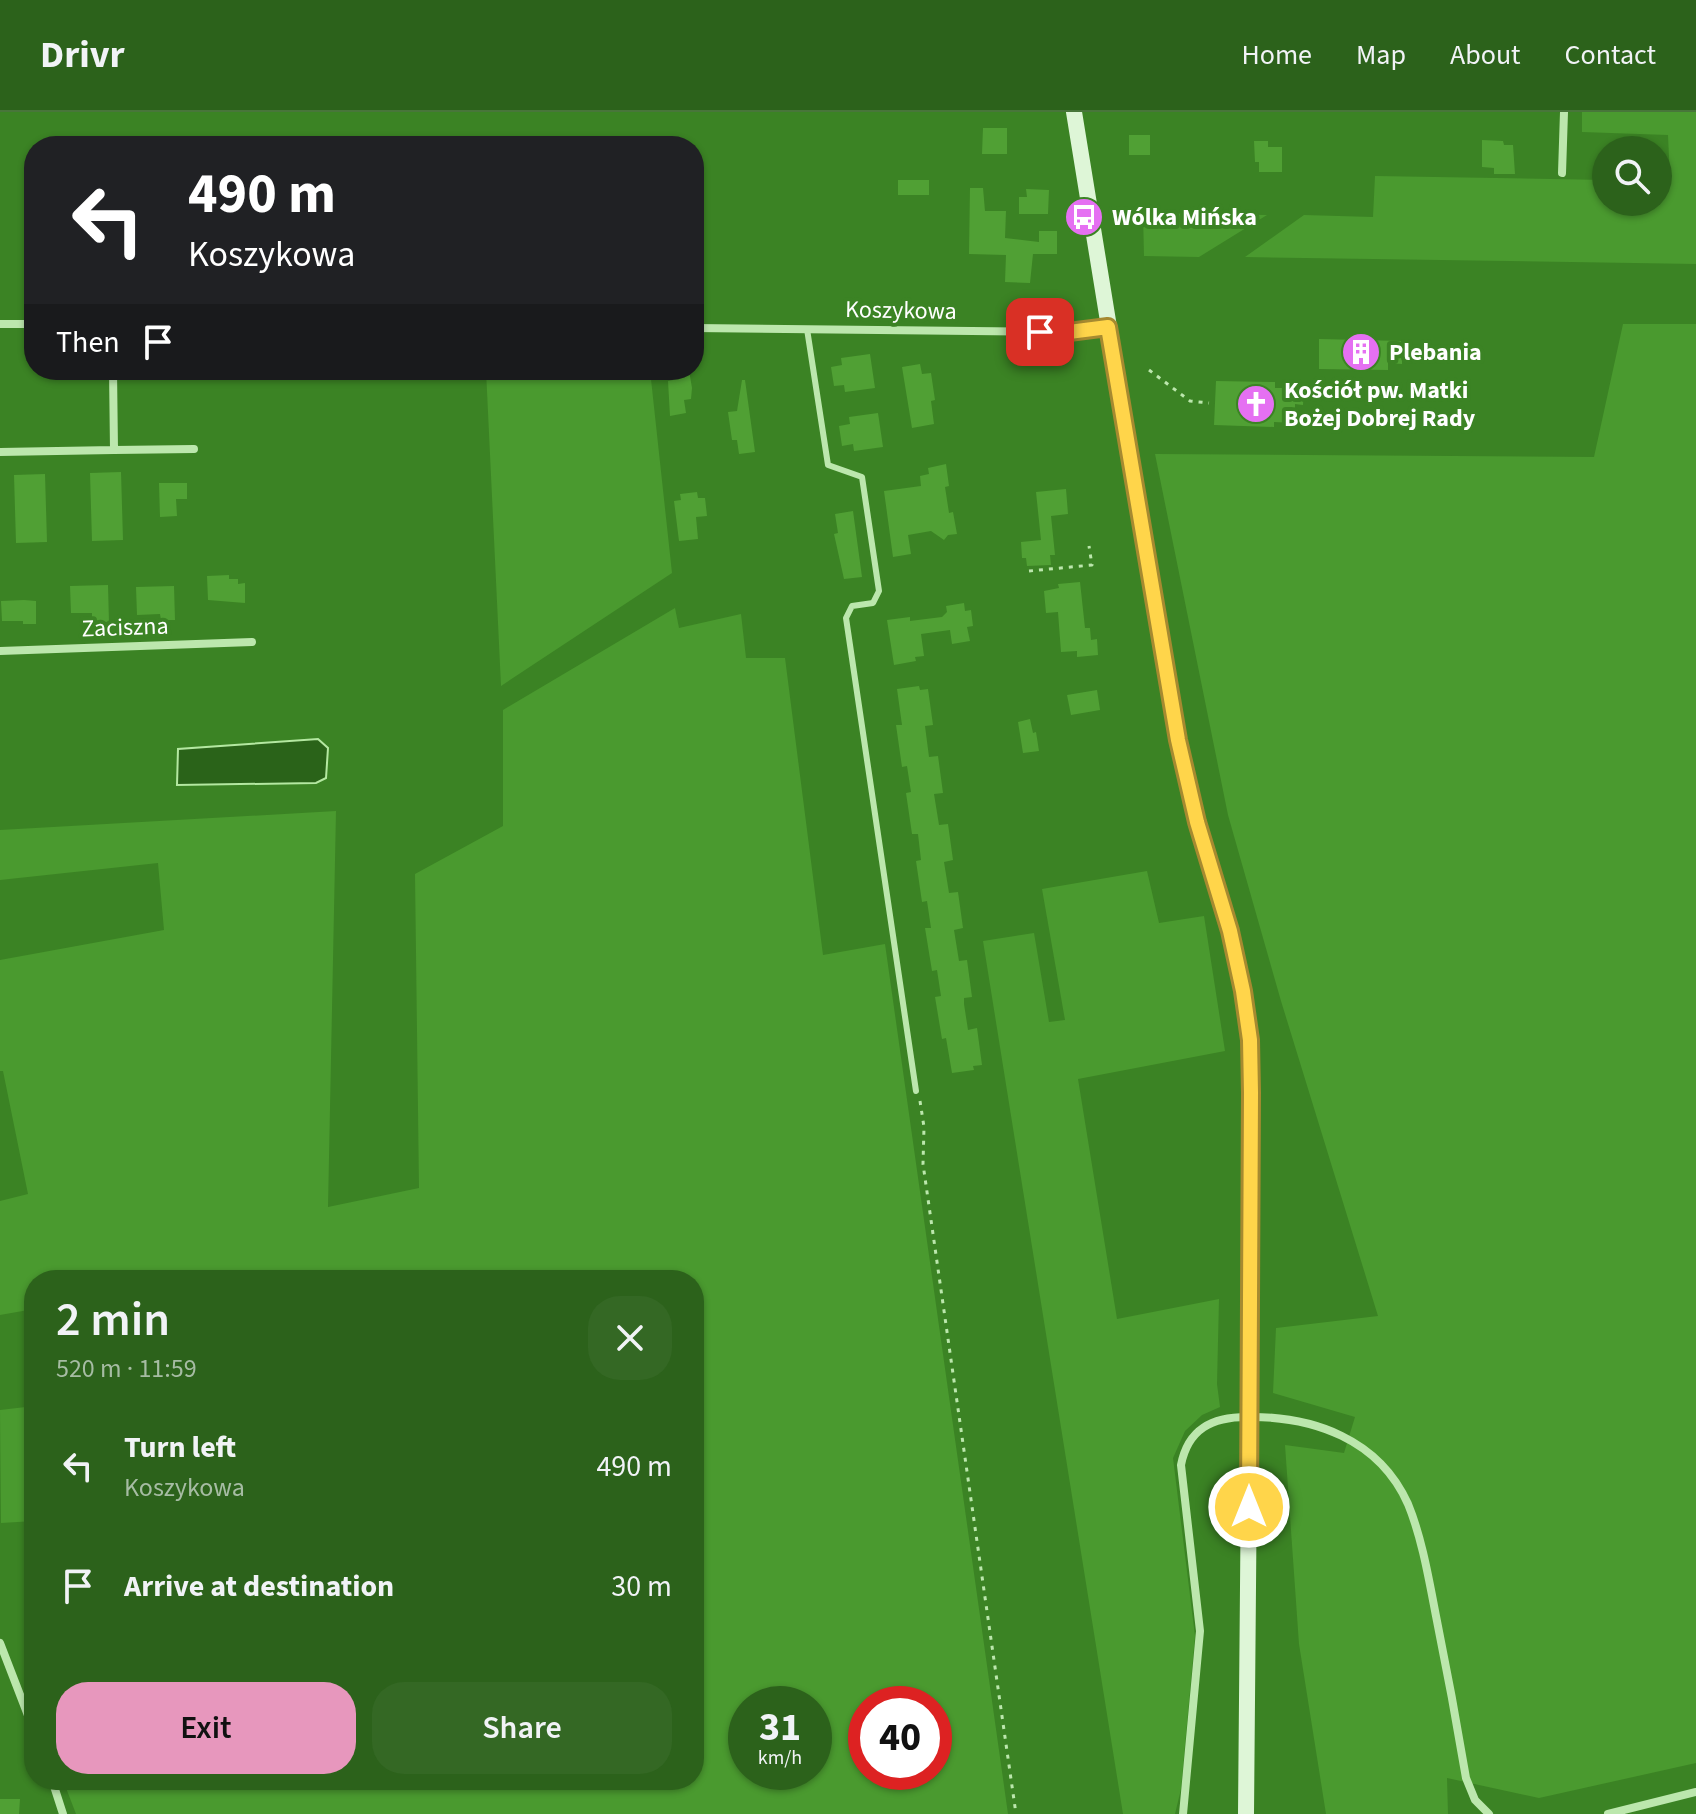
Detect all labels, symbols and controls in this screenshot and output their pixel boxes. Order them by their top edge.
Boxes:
text: Drivr [40,28,125,82]
text: Home [1241,35,1312,75]
text: Map [1356,35,1406,75]
text: About [1450,35,1521,75]
text: Contact [1565,35,1656,75]
map controls [1592,136,1672,216]
button: search [1592,136,1672,216]
text: 490 m [188,155,336,234]
icon: left [56,168,160,272]
bus stop icon: Wólka Mińska [1063,196,1105,238]
place label: Wólka Mińska [1112,200,1257,235]
text: Koszykowa [188,229,355,280]
street label: Koszykowa [845,292,957,329]
pin [1006,298,1074,366]
icon: arrive [1018,310,1062,354]
icon: arrive [136,320,180,364]
text: Then [56,321,120,364]
building icon: Plebania [1340,331,1382,373]
place label: Plebania [1389,335,1482,370]
place label: Kościół pw. Matki Bożej Dobrej Rady [1284,373,1476,436]
church icon: Kościół pw. Matki Bożej Dobrej Rady [1235,383,1277,425]
street label: Zaciszna [81,608,169,647]
text: 2 min [56,1286,170,1354]
button: close [588,1296,672,1380]
text: 520 m · 11:59 [56,1350,197,1387]
text: Turn left [124,1426,236,1469]
icon: left [56,1444,100,1488]
text: 490 m [596,1445,672,1488]
position arrow [1207,1465,1291,1549]
text: Koszykowa [124,1469,245,1506]
icon: arrive [56,1564,100,1608]
text: Arrive at destination [124,1565,394,1608]
text: 30 m [611,1565,672,1608]
button: Exit [56,1682,356,1774]
button: Share [372,1682,672,1774]
speed limit sign: 40 [848,1686,952,1790]
text: 31 [759,1699,801,1756]
text: km/h [758,1744,802,1772]

